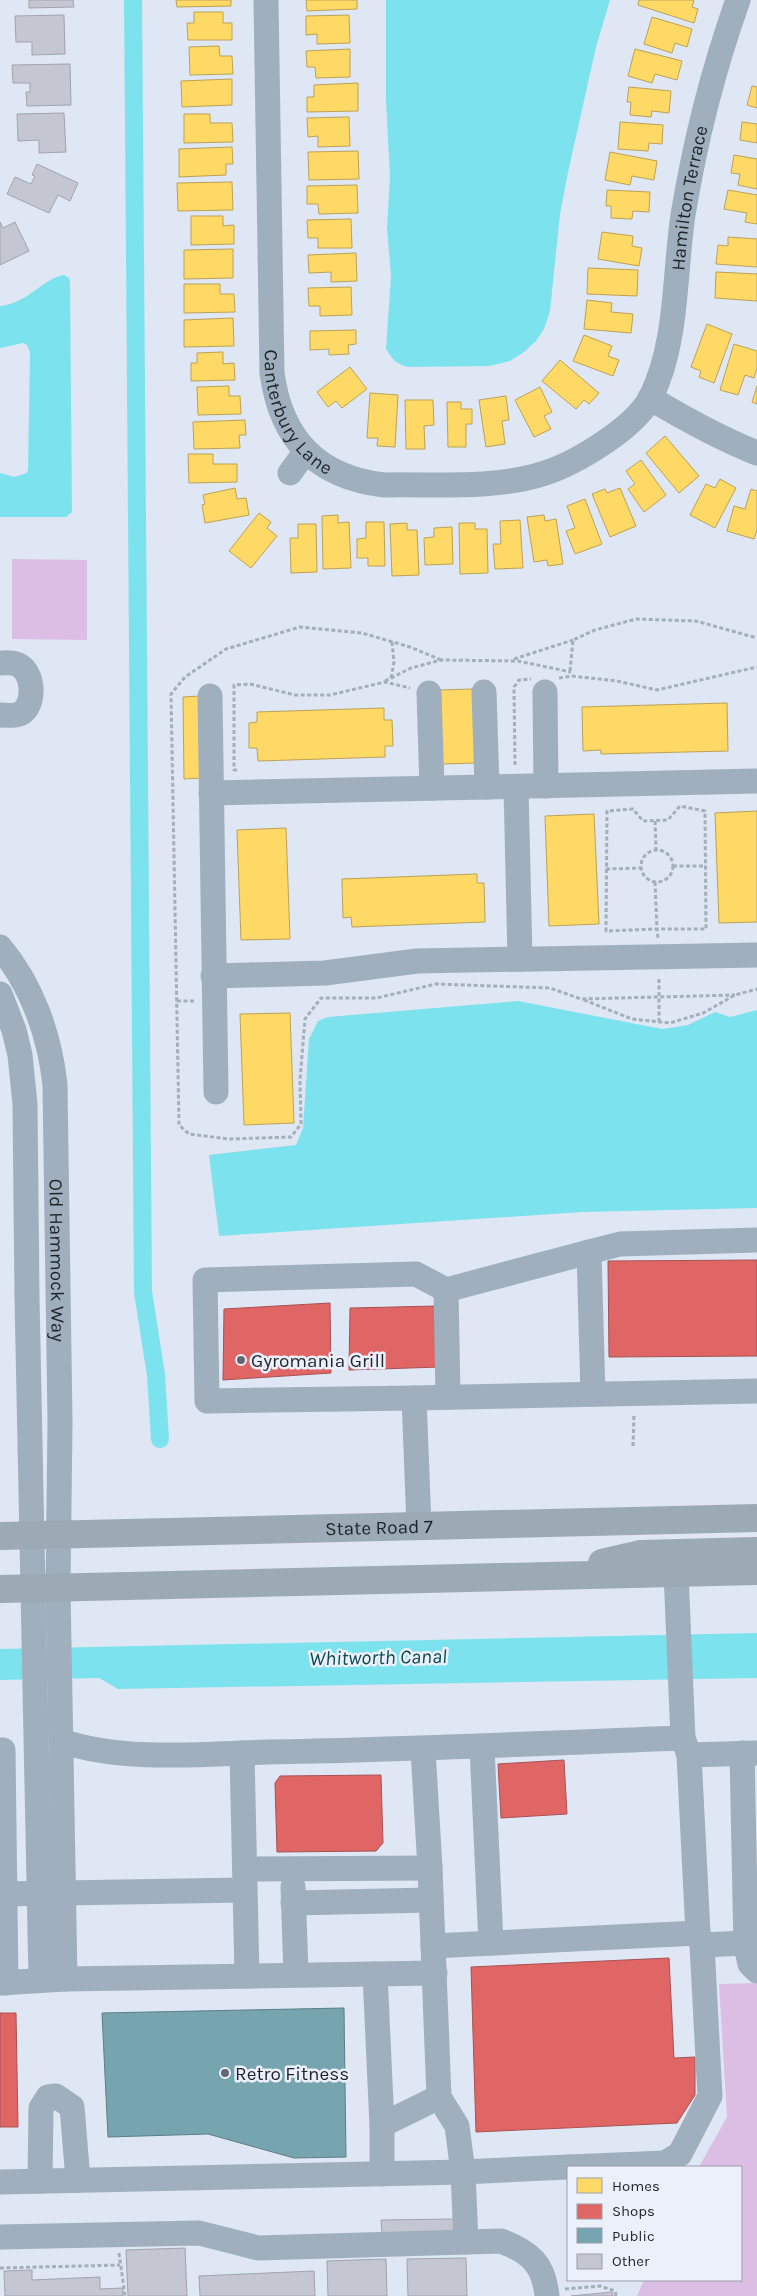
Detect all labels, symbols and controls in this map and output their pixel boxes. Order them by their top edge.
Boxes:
street label: Hamilton Terrace [667,123,713,272]
street label: Canterbury Lane [260,349,336,480]
street label: Old Hammock Way [44,1179,69,1342]
place label: Gyromania Grill [251,1350,385,1372]
marker: Gyromania Grill [235,1354,247,1366]
street label: State Road 7 [325,1516,433,1540]
water label: Whitworth Canal [309,1645,447,1670]
place label: Retro Fitness [235,2063,349,2085]
marker: Retro Fitness [219,2067,231,2079]
legend [567,2166,742,2281]
text: Homes [612,2177,660,2195]
text: Shops [612,2202,655,2220]
text: Public [612,2227,655,2245]
text: Other [612,2252,650,2270]

